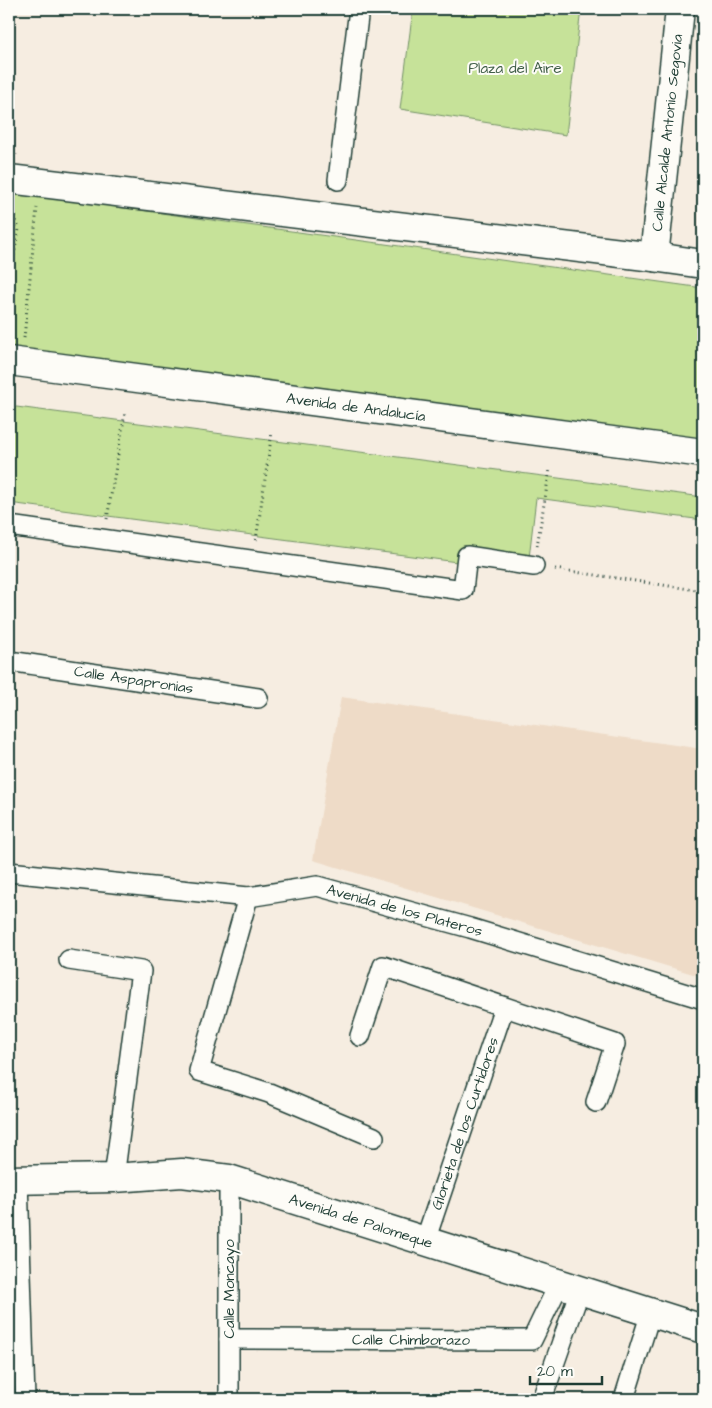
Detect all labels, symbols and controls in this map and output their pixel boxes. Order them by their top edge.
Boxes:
street label: Calle Alcalde Antonio Segovia [647,33,688,232]
park label: Plaza del Aire [468,58,562,79]
street label: Avenida de Andalucía [285,388,427,427]
street label: Calle Aspapronias [73,661,195,699]
street label: Avenida de los Plateros [324,879,485,942]
street label: Glorieta de los Curtidores [426,1034,504,1213]
street label: Avenida de Palomeque [286,1189,435,1254]
street label: Calle Moncayo [219,1239,241,1339]
street label: Calle Chimborazo [352,1329,471,1351]
scale bar [530,1353,602,1385]
text: 20 m [537,1361,573,1382]

